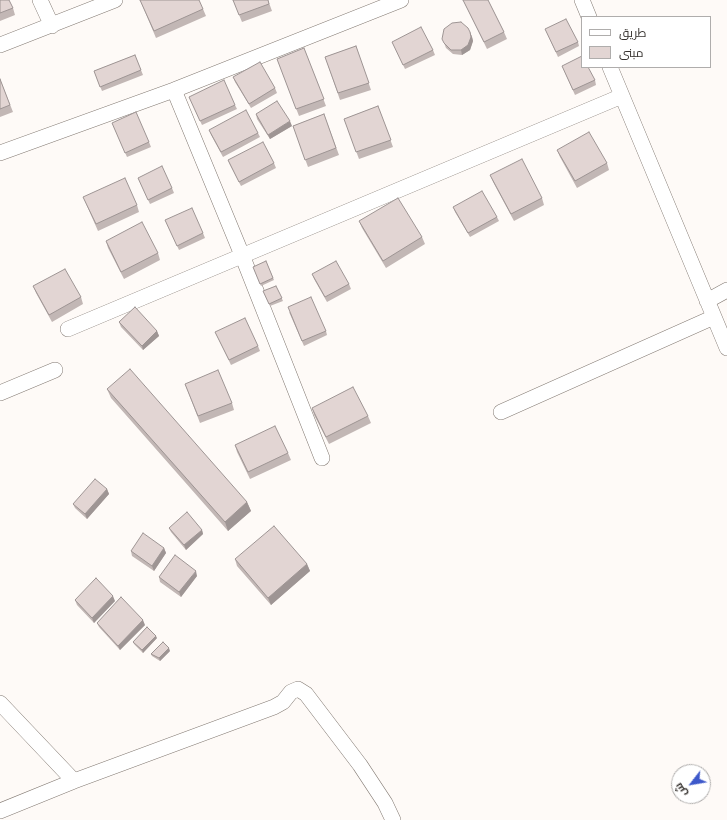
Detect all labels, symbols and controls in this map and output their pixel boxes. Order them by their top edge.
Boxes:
legend [581,16,711,68]
text: طريق [619,26,646,40]
text: مبنى [619,46,644,60]
north arrow [671,764,711,804]
text: ش [672,781,690,799]

